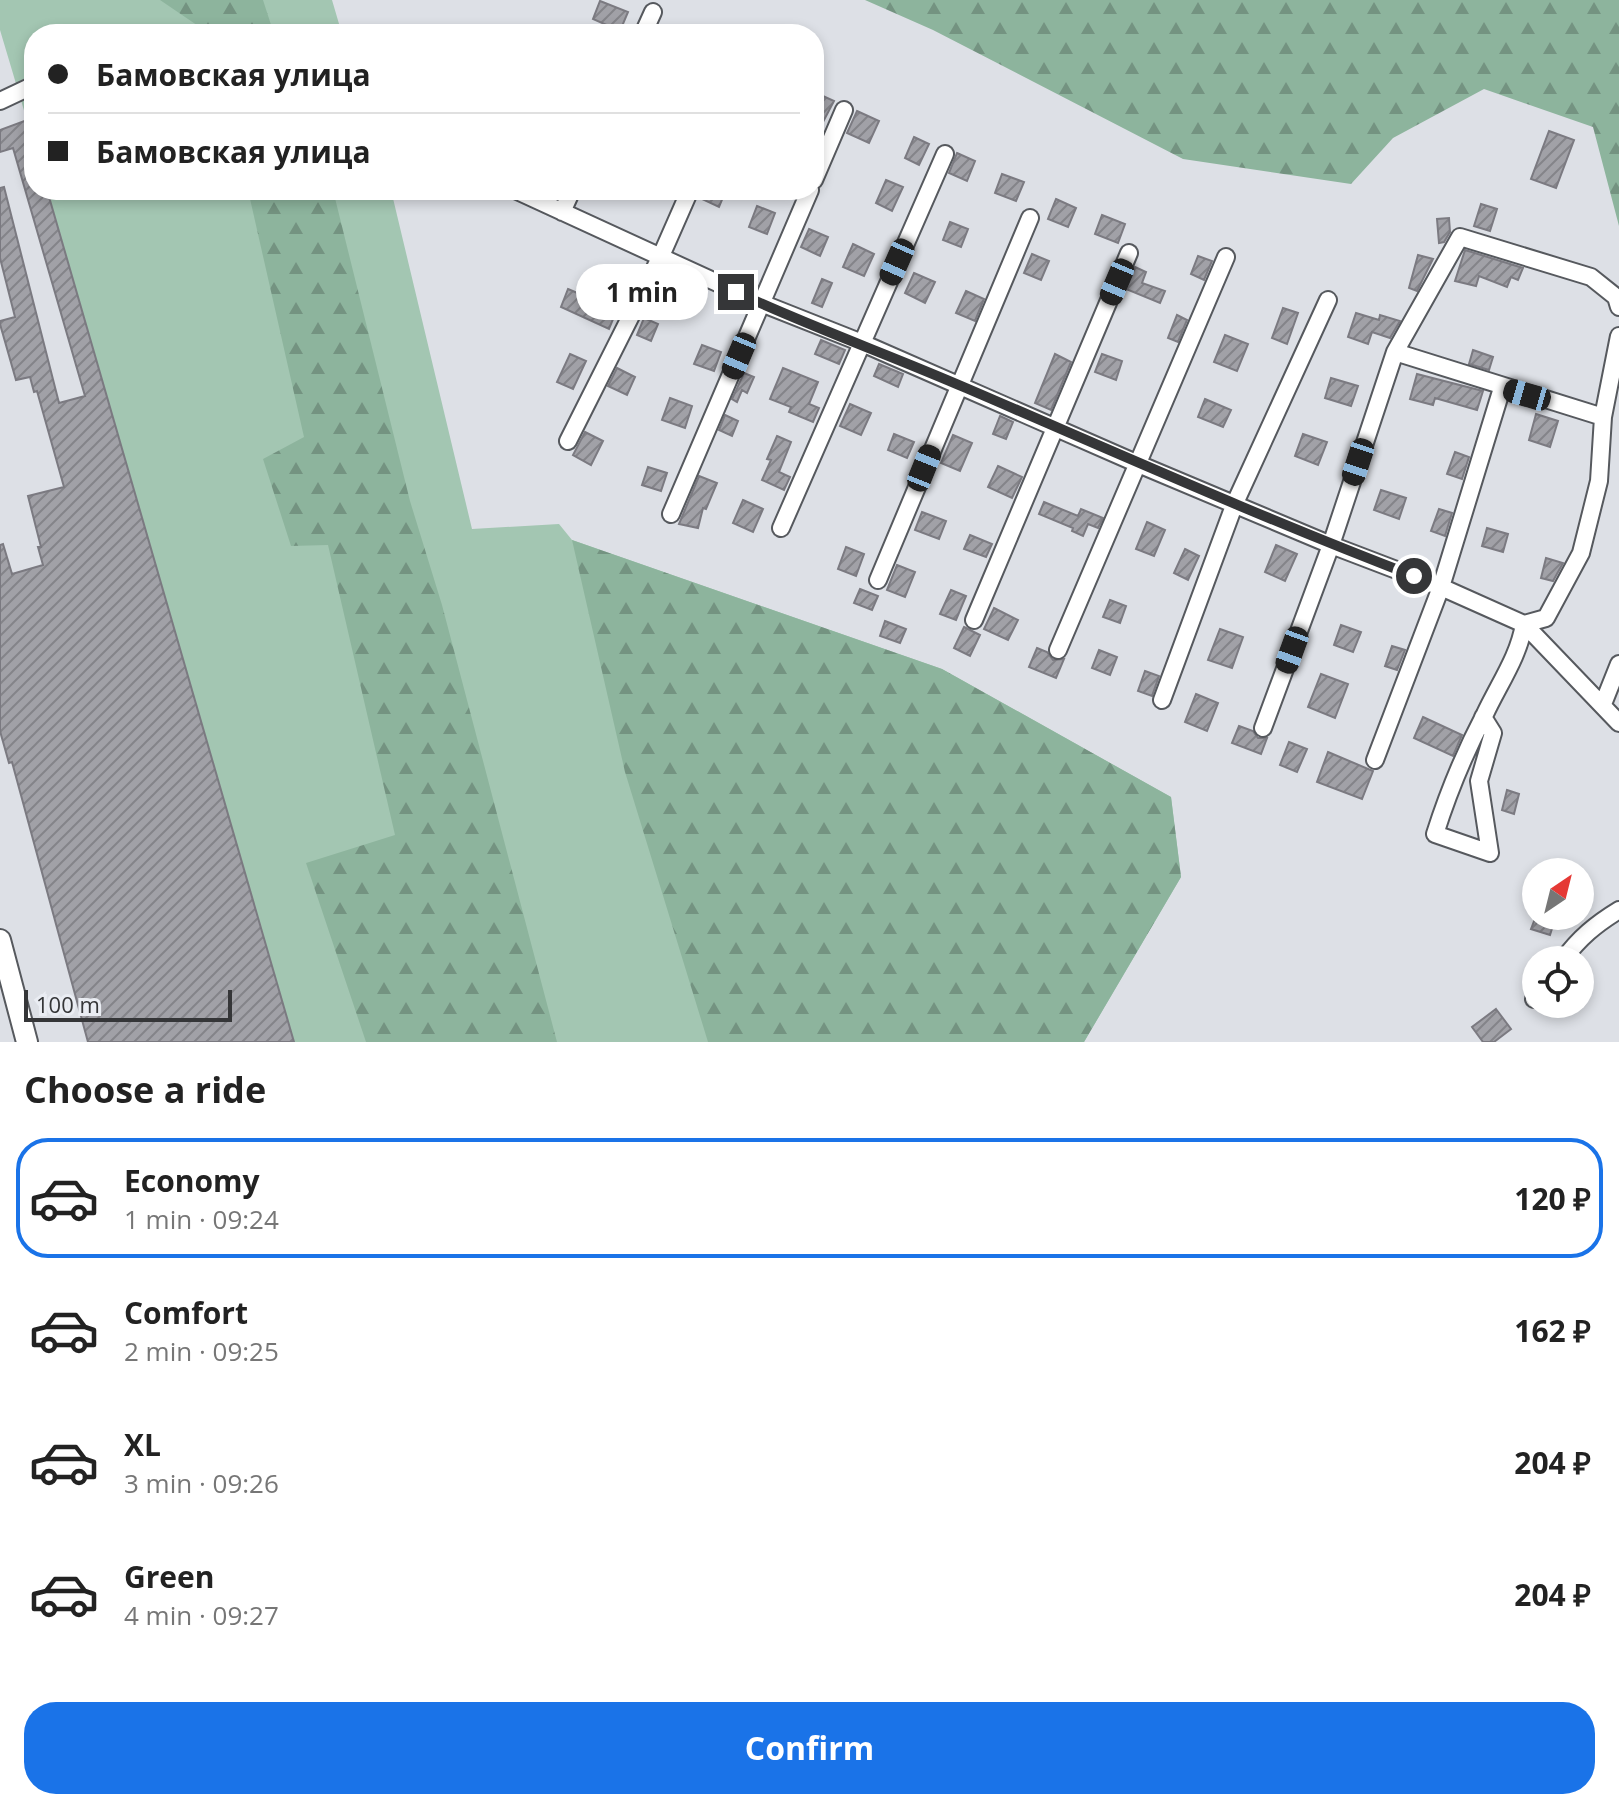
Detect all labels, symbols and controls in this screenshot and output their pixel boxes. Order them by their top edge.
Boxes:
text: Бамовская улица [96,54,371,95]
text: Бамовская улица [96,131,371,172]
car [876,235,918,289]
car [1097,255,1137,309]
callout: 1 min [576,264,708,320]
text: 1 min [606,274,678,310]
route end [718,274,754,310]
car [719,329,759,383]
car [1501,377,1553,413]
car [1339,435,1377,489]
car [904,441,944,495]
route start [1396,558,1432,594]
car [1273,623,1311,677]
north arrow [1522,858,1594,930]
map controls [1522,858,1594,1018]
button: locate [1522,946,1594,1018]
scale bar [24,986,232,1022]
text: 100 m [36,989,100,1019]
text: Choose a ride [24,1065,266,1114]
text: Economy [124,1160,260,1201]
icon: car [28,1162,100,1234]
text: 120 ₽ [1514,1178,1591,1219]
text: 1 min · 09:24 [124,1201,279,1237]
text: Comfort [124,1292,248,1333]
icon: car [28,1294,100,1366]
text: 162 ₽ [1514,1310,1591,1351]
text: 2 min · 09:25 [124,1333,279,1369]
text: XL [124,1424,161,1465]
icon: car [28,1426,100,1498]
text: 204 ₽ [1514,1442,1591,1483]
text: 3 min · 09:26 [124,1465,279,1501]
text: Green [124,1556,215,1597]
icon: car [28,1558,100,1630]
text: 204 ₽ [1514,1574,1591,1615]
text: 4 min · 09:27 [124,1597,279,1633]
button: Confirm [24,1702,1595,1794]

